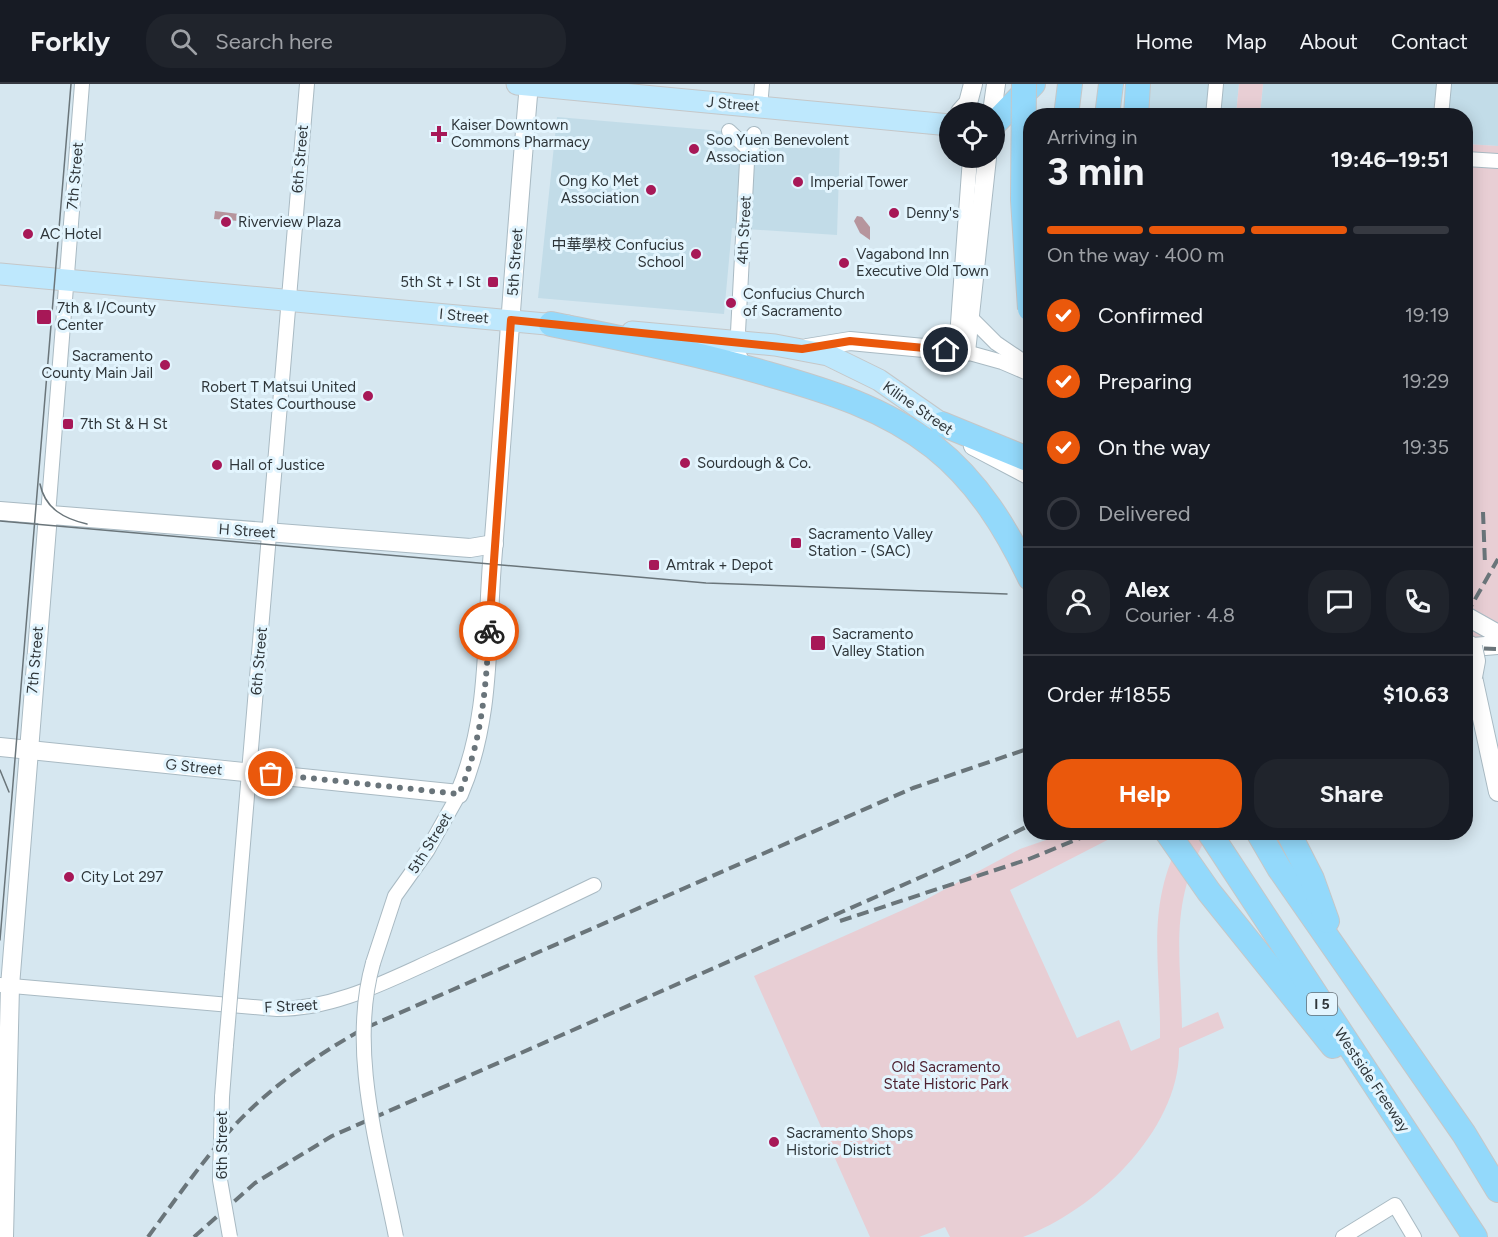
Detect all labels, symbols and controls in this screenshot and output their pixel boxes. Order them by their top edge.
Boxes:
search box [146,14,566,68]
text: Forkly [30,24,110,58]
icon: search [167,25,200,58]
text: Search here [215,28,333,55]
text: Home [1136,29,1193,54]
text: Map [1226,29,1267,54]
text: About [1300,29,1358,54]
text: Contact [1391,29,1468,54]
street label: J Street [706,93,761,115]
map controls [939,102,1005,168]
button: locate [939,102,1005,168]
place label: Kaiser Downtown Commons Pharmacy [451,116,590,151]
street label: 6th Street [288,124,312,194]
text: Arriving in [1047,125,1137,149]
marker: Kaiser Downtown Commons Pharmacy [432,127,446,141]
place label: Soo Yuen Benevolent Association [706,131,849,166]
street label: 7th Street [63,141,87,211]
marker: Soo Yuen Benevolent Association [687,142,701,156]
text: 19:46–19:51 [1331,146,1449,173]
text: 3 min [1047,148,1144,195]
place label: Ong Ko Met Association [558,172,639,207]
place label: Imperial Tower [810,173,908,191]
marker: Imperial Tower [791,175,805,189]
marker: Ong Ko Met Association [644,183,658,197]
street label: 4th Street [733,195,755,265]
place label: Denny's [906,204,959,222]
marker: Denny's [887,206,901,220]
place label: Riverview Plaza [238,213,341,231]
marker: Riverview Plaza [219,215,233,229]
place label: AC Hotel [40,225,101,243]
marker: AC Hotel [21,227,35,241]
street label: 5th Street [504,227,526,297]
place label: 中華學校 Confucius School [552,236,684,271]
text: On the way · 400 m [1047,243,1224,267]
place label: Vagabond Inn Executive Old Town [856,245,989,280]
marker: 中華學校 Confucius School [689,247,703,261]
marker: Vagabond Inn Executive Old Town [837,256,851,270]
place label: 5th St + I St [400,273,481,291]
marker: 5th St + I St [486,275,500,289]
place label: Confucius Church of Sacramento [743,285,865,320]
marker: Confucius Church of Sacramento [724,296,738,310]
place label: 7th & I/County Center [57,299,156,334]
icon: check [1047,299,1080,332]
text: Confirmed [1098,302,1203,329]
text: 19:19 [1405,303,1449,327]
street label: I Street [438,305,490,327]
marker: 7th & I/County Center [35,308,53,326]
pin [920,324,971,375]
icon: home [929,333,962,366]
place label: Sacramento County Main Jail [41,347,153,382]
marker: Sacramento County Main Jail [158,358,172,372]
icon: check [1047,365,1080,398]
text: Preparing [1098,368,1192,395]
text: 19:29 [1402,369,1449,393]
street label: Kiline Street [879,377,957,439]
place label: Robert T Matsui United States Courthouse [201,378,356,413]
marker: Robert T Matsui United States Courthouse [361,389,375,403]
place label: 7th St & H St [80,415,168,433]
marker: 7th St & H St [61,417,75,431]
icon: check [1047,431,1080,464]
text: On the way [1098,434,1210,461]
text: 19:35 [1402,435,1449,459]
place label: Sourdough & Co. [697,454,811,472]
place label: Hall of Justice [229,456,325,474]
marker: Sourdough & Co. [678,456,692,470]
marker: Hall of Justice [210,458,224,472]
text: Delivered [1098,500,1191,527]
street label: H Street [218,520,276,542]
place label: Sacramento Valley Station - (SAC) [808,525,933,560]
marker: Sacramento Valley Station - (SAC) [789,536,803,550]
place label: Amtrak + Depot [666,556,773,574]
marker: Amtrak + Depot [647,558,661,572]
button: person [1047,570,1110,633]
button: chat [1308,570,1371,633]
button: phone [1386,570,1449,633]
text: Alex [1125,576,1170,603]
courier [459,601,519,661]
text: Courier · 4.8 [1125,603,1235,627]
icon: bike [473,615,506,648]
street label: 7th Street [23,625,47,695]
place label: Sacramento Valley Station [832,625,924,660]
street label: 6th Street [247,626,271,696]
marker: Sacramento Valley Station [809,634,827,652]
text: Order #1855 [1047,681,1171,708]
text: $10.63 [1383,681,1449,708]
pin [245,748,296,799]
street label: G Street [165,755,224,779]
icon: bag [254,757,287,790]
button: Help [1047,759,1242,828]
button: Share [1254,759,1449,828]
street label: 5th Street [404,809,456,877]
place label: City Lot 297 [81,868,163,886]
marker: City Lot 297 [62,870,76,884]
road number: I 5 [1307,993,1337,1015]
street label: F Street [264,996,319,1016]
street label: Westside Freeway [1330,1024,1414,1136]
park label: Old Sacramento State Historic Park [884,1058,1009,1093]
street label: 6th Street [213,1111,231,1179]
place label: Sacramento Shops Historic District [786,1124,913,1159]
marker: Sacramento Shops Historic District [767,1135,781,1149]

